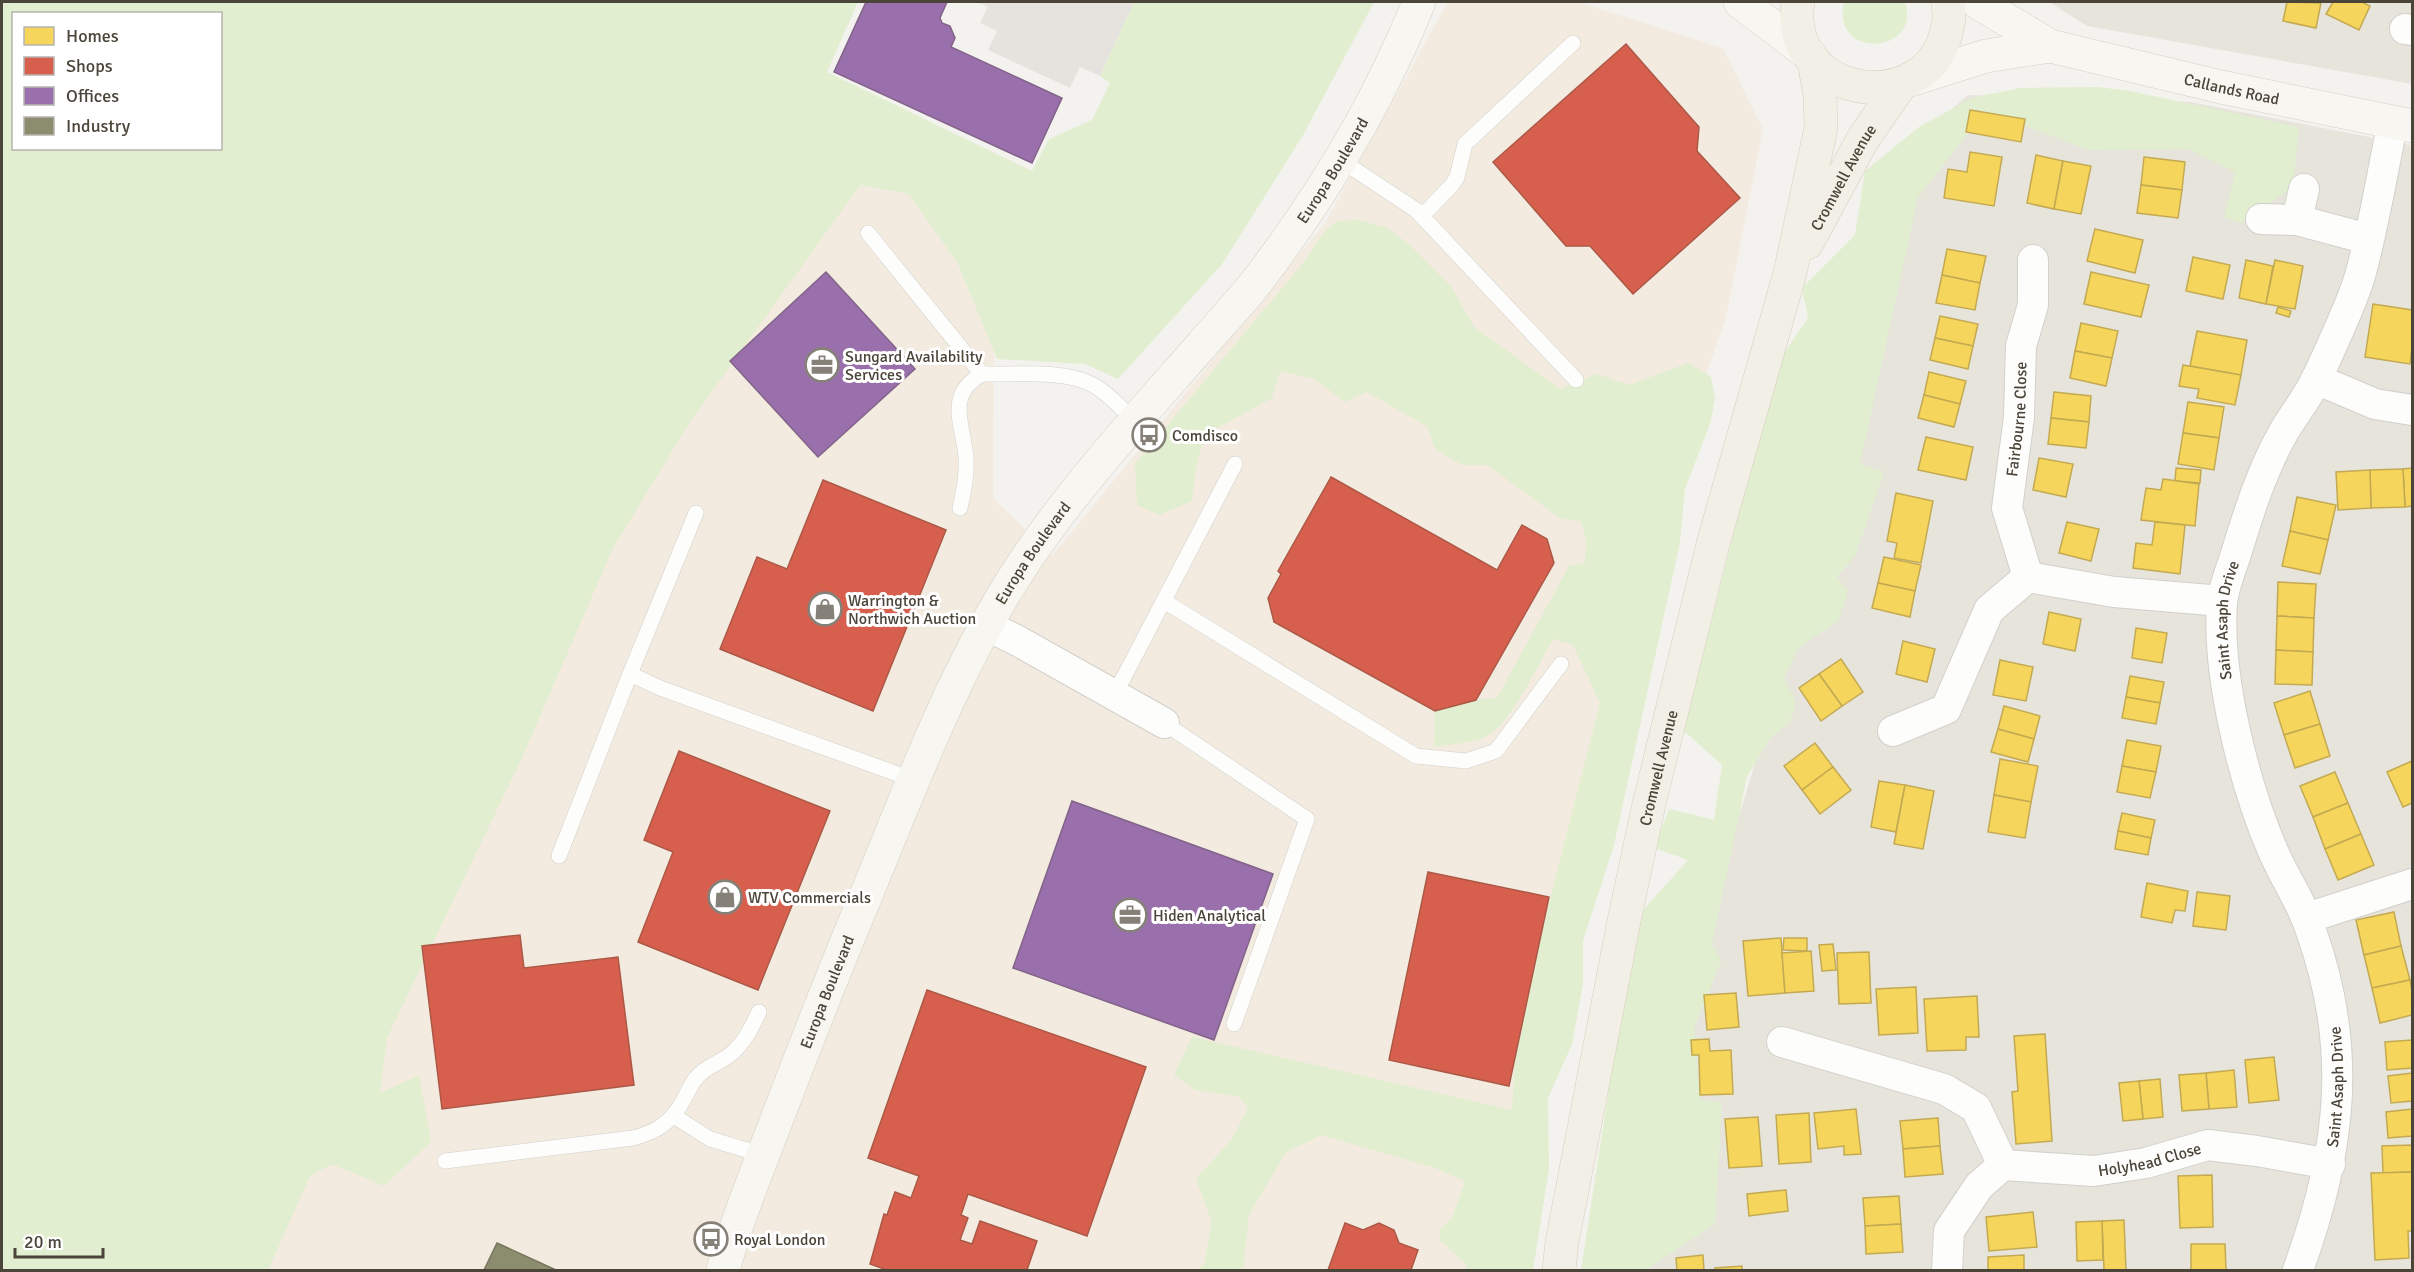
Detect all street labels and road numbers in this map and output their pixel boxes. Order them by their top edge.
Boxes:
street label: Callands Road [2182,69,2281,110]
street label: Europa Boulevard [1293,114,1373,227]
street label: Cromwell Avenue [1807,121,1881,234]
street label: Fairbourne Close [2002,361,2032,478]
street label: Europa Boulevard [991,498,1075,608]
street label: Saint Asaph Drive [2212,558,2244,681]
street label: Cromwell Avenue [1636,708,1683,828]
street label: Europa Boulevard [796,932,859,1052]
street label: Saint Asaph Drive [2323,1026,2348,1149]
street label: Holyhead Close [2097,1138,2204,1181]

